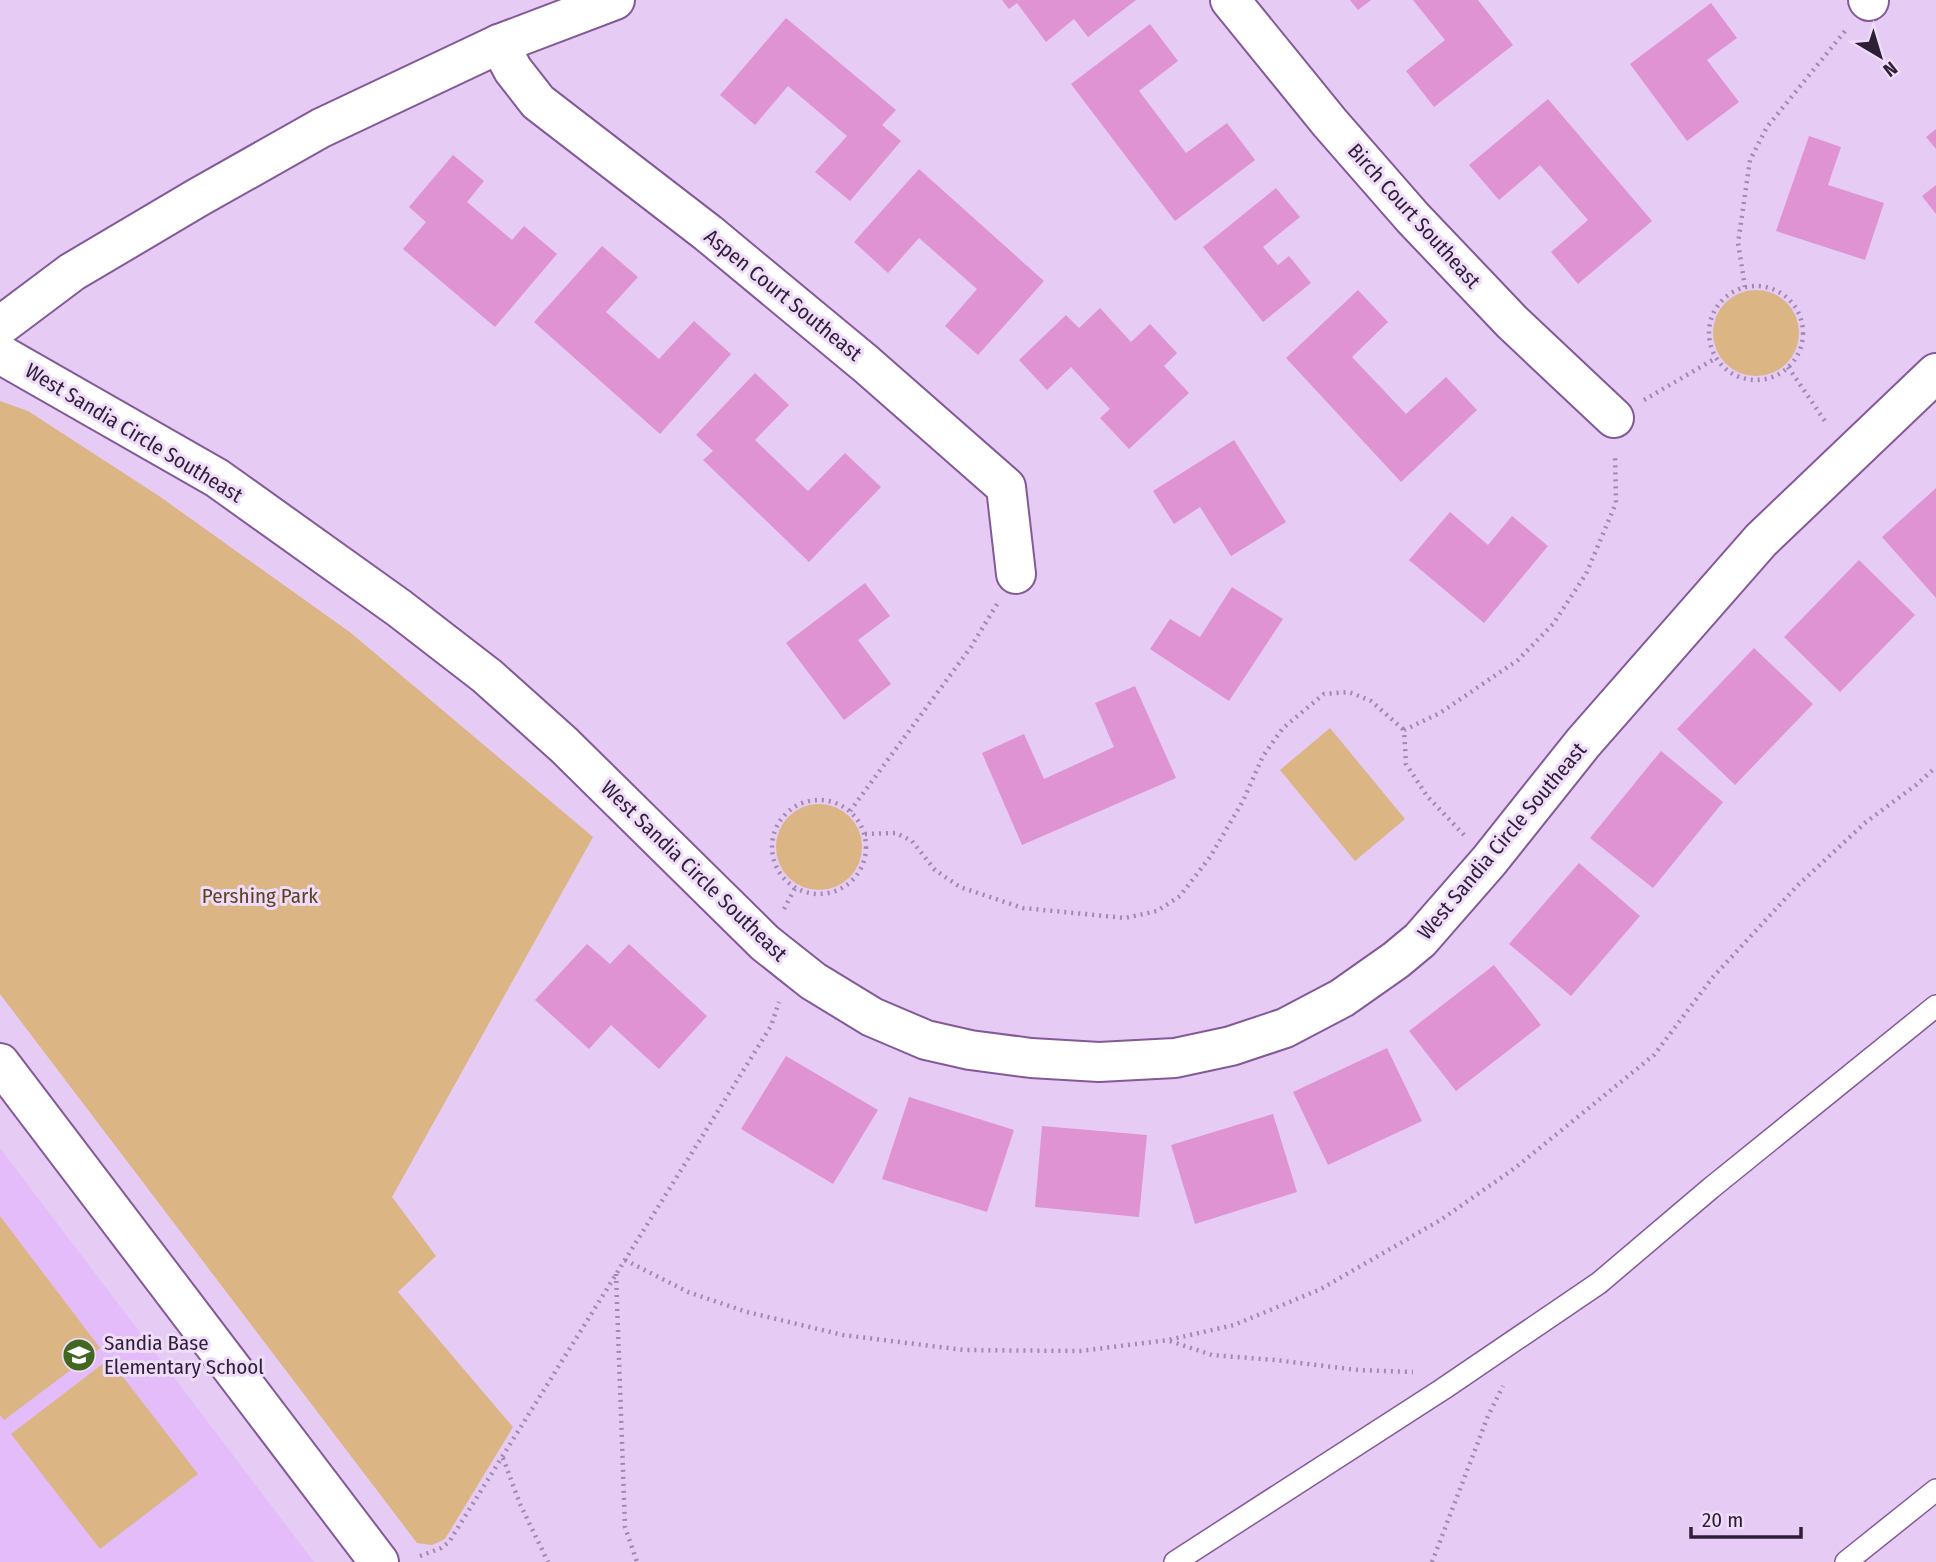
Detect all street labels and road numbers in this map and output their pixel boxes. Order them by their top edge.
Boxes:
street label: Birch Court Southeast [1342,138,1486,294]
street label: Aspen Court Southeast [699,223,867,367]
street label: West Sandia Circle Southeast [21,358,248,508]
street label: West Sandia Circle Southeast [1412,737,1592,945]
street label: West Sandia Circle Southeast [595,775,793,967]

